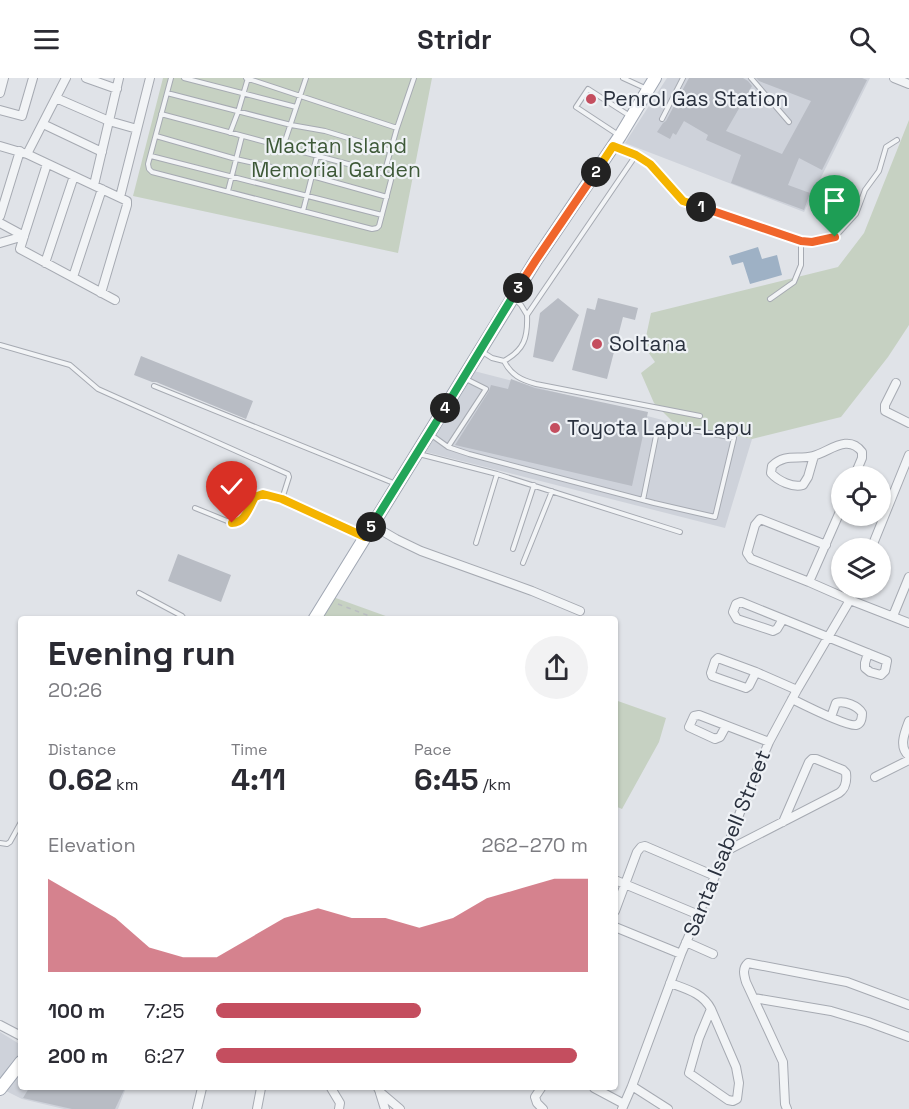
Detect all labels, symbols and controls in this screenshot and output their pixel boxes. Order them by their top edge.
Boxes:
text: Stridr [417,22,492,57]
icon: menu [30,23,63,56]
icon: search [846,23,879,56]
place label: Penrol Gas Station [603,85,788,112]
marker: Penrol Gas Station [584,92,598,106]
park label: Mactan Island Memorial Garden [251,132,421,183]
pin: 2 [581,157,611,187]
text: 2 [591,161,601,182]
pin [809,175,860,237]
icon: arrive [818,184,851,217]
pin: 1 [686,192,716,222]
text: 1 [697,196,705,217]
pin: 3 [503,273,533,303]
text: 3 [513,277,523,298]
place label: Soltana [609,330,687,357]
marker: Soltana [590,337,604,351]
pin: 4 [430,393,460,423]
text: 4 [440,397,450,418]
place label: Toyota Lapu-Lapu [567,414,752,441]
marker: Toyota Lapu-Lapu [548,421,562,435]
pin [206,461,257,523]
map controls [831,466,891,598]
button: locate [831,466,891,526]
icon: check [215,470,248,503]
pin: 5 [356,512,386,542]
text: 5 [366,516,376,537]
button: layers [831,538,891,598]
text: Evening run [48,633,236,675]
button: share [525,636,588,699]
text: 20:26 [48,677,102,703]
text: Distance [48,739,116,760]
text: Time [231,739,267,760]
text: Pace [414,739,451,760]
street label: Santa Isabell Street [677,746,776,940]
text: 0.62 [48,760,112,799]
text: 4:11 [231,760,286,799]
text: 6:45 [414,760,479,799]
text: km [112,774,138,795]
text: /km [479,774,511,795]
text: Elevation [48,832,136,858]
text: 262–270 m [481,832,588,858]
text: 100 m [48,998,105,1024]
text: 7:25 [144,998,184,1024]
text: 200 m [48,1043,108,1069]
text: 6:27 [144,1043,184,1069]

